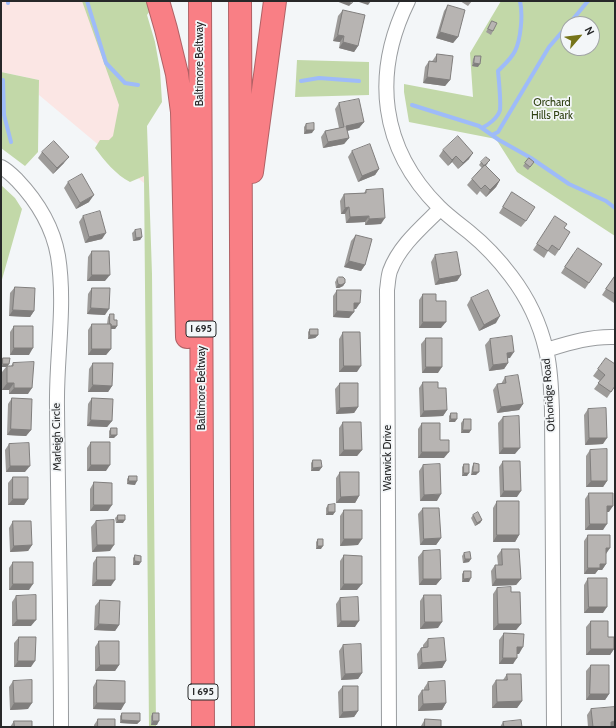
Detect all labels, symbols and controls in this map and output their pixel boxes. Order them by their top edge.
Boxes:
north arrow [560,16,600,56]
street label: Baltimore Beltway [193,22,207,106]
text: N [582,24,598,38]
park label: Orchard Hills Park [531,96,573,122]
road number: I 695 [186,321,216,337]
street label: Baltimore Beltway [195,346,209,430]
street label: Othoridge Road [540,358,558,432]
street label: Marleigh Circle [50,403,64,471]
street label: Warwick Drive [381,425,395,491]
road number: I 695 [188,684,218,700]

